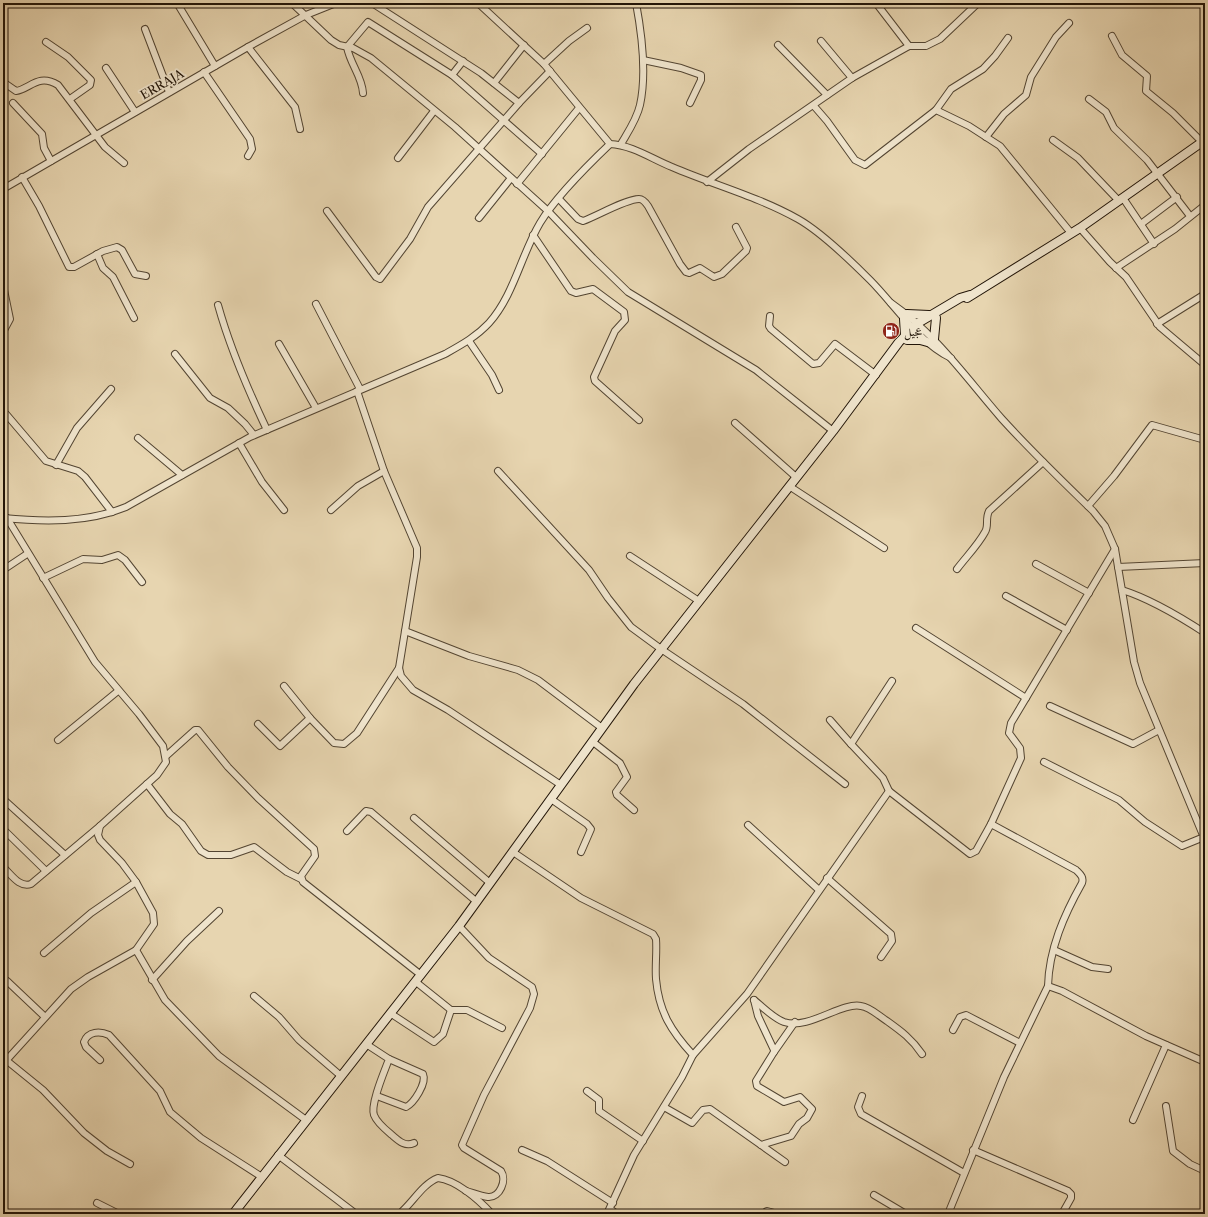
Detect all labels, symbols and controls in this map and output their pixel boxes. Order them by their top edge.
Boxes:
street label: ERRAJA [138,65,187,102]
fuel station icon: عجيل [881,321,901,341]
place label: عجيل [904,324,923,341]

